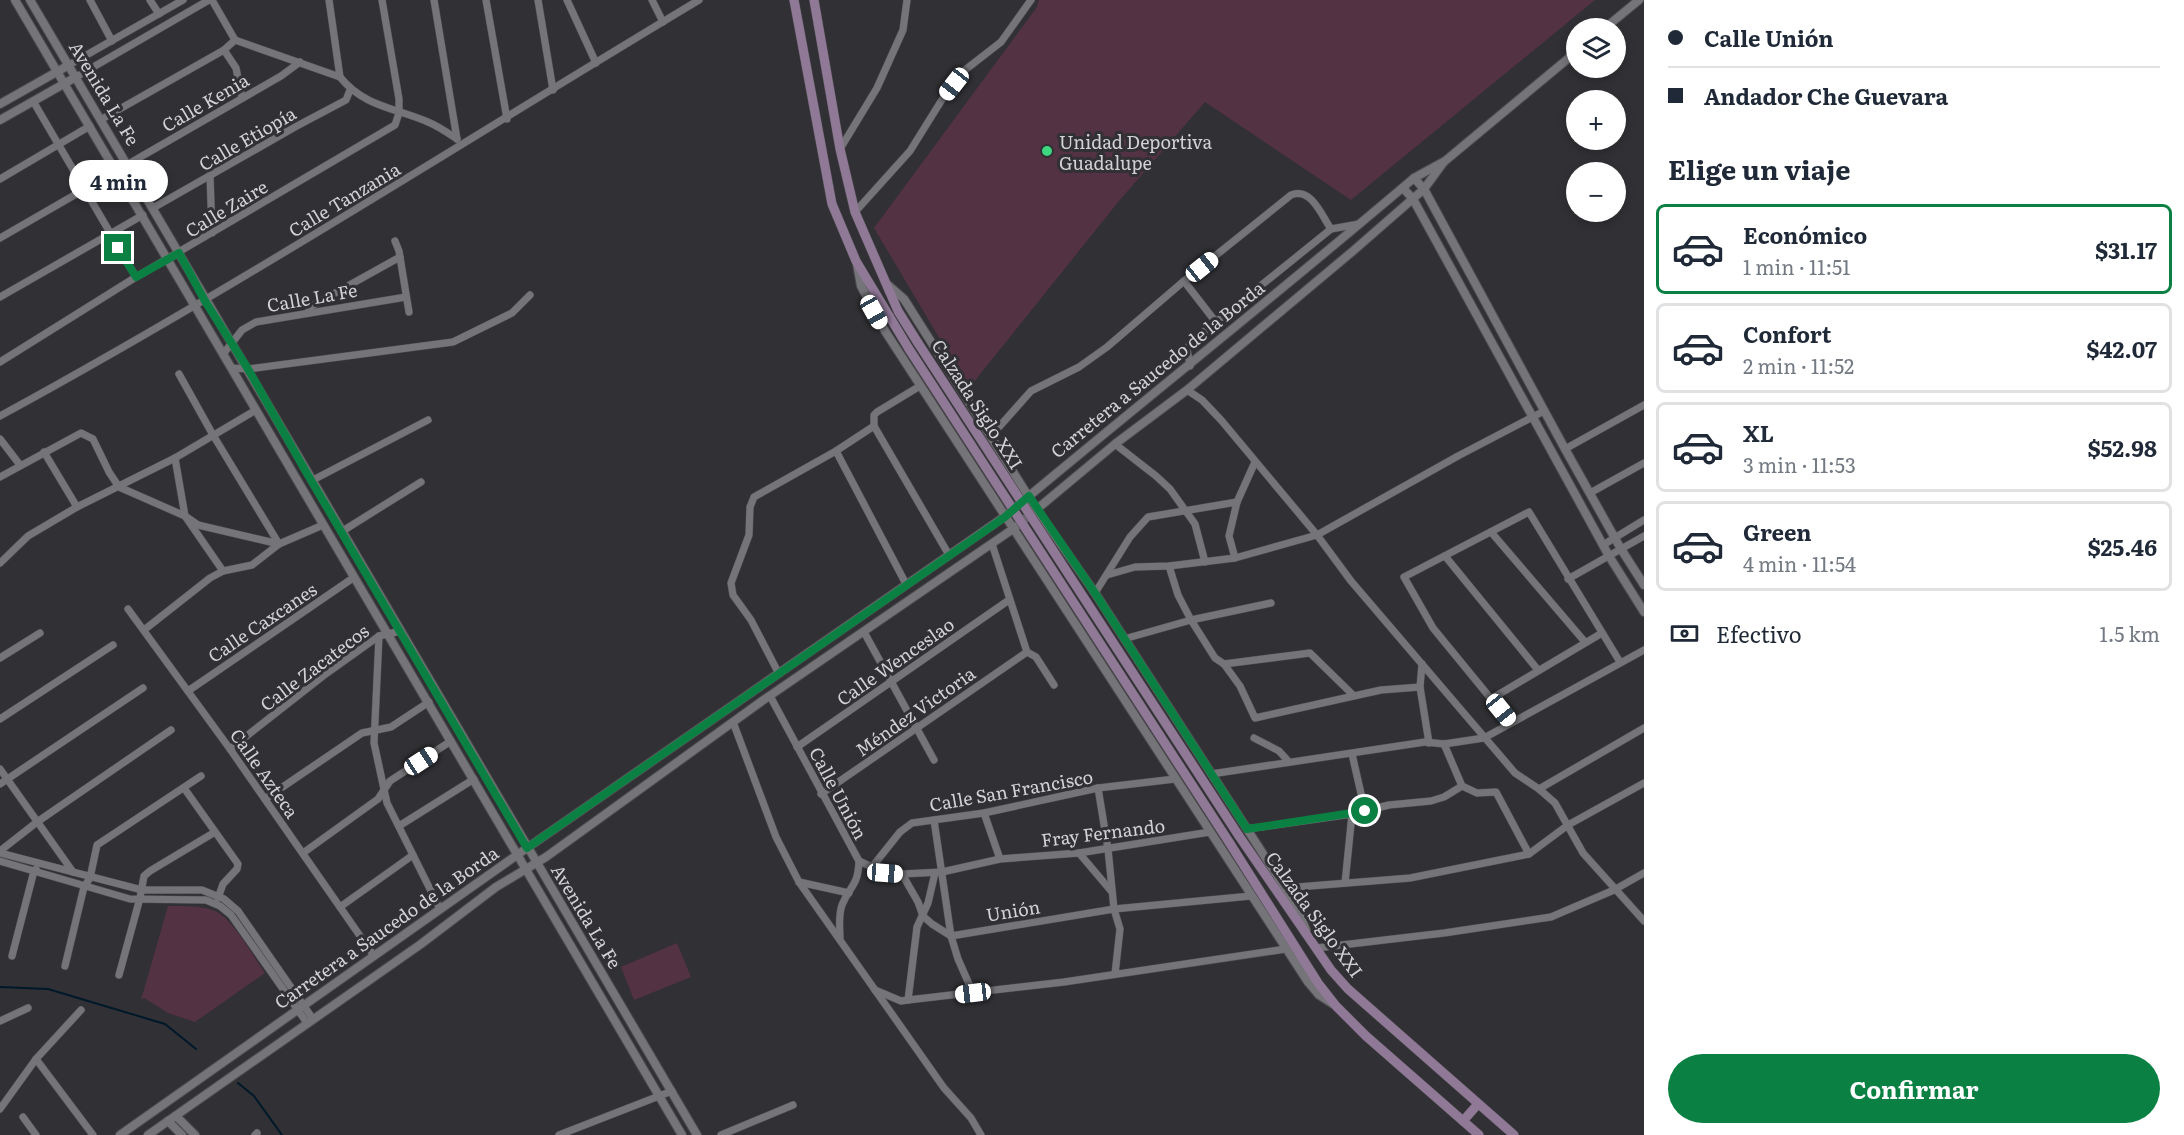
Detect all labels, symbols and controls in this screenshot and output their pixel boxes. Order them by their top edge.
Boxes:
map controls [1566,18,1626,222]
button: layers [1566,18,1626,78]
text: Calle Unión [1704,21,1834,54]
street label: Avenida La Fe [63,36,147,150]
car [936,64,972,104]
street label: Calle Kenia [156,66,254,138]
text: Andador Che Guevara [1704,79,1948,112]
button: + [1566,90,1626,150]
street label: Calle Etiopía [193,99,301,177]
place label: Unidad Deportiva Guadalupe [1059,128,1212,176]
marker: Unidad Deportiva Guadalupe [1040,144,1054,158]
text: Elige un viaje [1668,148,1851,188]
street label: Calle Tanzania [283,155,405,243]
callout: 4 min [68,161,168,203]
button: − [1566,162,1626,222]
text: 4 min [90,166,147,196]
street label: Calle Zaire [180,173,272,243]
text: Económico [1743,218,1867,251]
icon: car [1671,222,1725,276]
text: $31.17 [2095,233,2157,266]
route end [104,234,131,261]
car [1182,249,1222,285]
text: 1 min · 11:51 [1743,251,1850,281]
street label: Carretera a Saucedo de la Borda [1044,274,1270,464]
street label: Calle La Fe [265,276,359,318]
car [857,292,891,332]
text: Confort [1743,317,1831,350]
icon: car [1671,321,1725,375]
text: $42.07 [2086,332,2157,365]
street label: Calzada Siglo XXI [926,334,1030,474]
text: 2 min · 11:52 [1743,350,1854,380]
text: XL [1743,416,1774,449]
icon: car [1671,420,1725,474]
text: $52.98 [2087,431,2157,464]
text: 3 min · 11:53 [1743,449,1856,479]
text: Green [1743,515,1812,548]
icon: car [1671,519,1725,573]
text: $25.46 [2088,530,2157,563]
text: 4 min · 11:54 [1743,548,1856,578]
street label: Calle Caxcanes [202,575,322,669]
street label: Calle Wenceslao [831,610,959,712]
street label: Calle Zacatecos [254,617,374,717]
icon: cash [1668,617,1701,650]
text: Efectivo [1716,617,1802,650]
text: 1.5 km [2100,618,2160,648]
street label: Méndez Victoria [850,659,981,762]
car [1483,690,1519,730]
street label: Calle Azteca [224,723,306,824]
street label: Calle Unión [803,742,875,844]
car [401,744,441,778]
street label: Calle San Francisco [927,762,1095,818]
route start [1351,797,1378,824]
street label: Fray Fernando [1040,811,1166,853]
street label: Carretera a Saucedo de la Borda [268,839,504,1015]
street label: Calzada Siglo XXI [1260,845,1370,983]
street label: Avenida La Fe [545,859,629,973]
car [866,863,904,883]
street label: Unión [984,892,1042,928]
car [954,982,992,1004]
button: Confirmar [1668,1054,2160,1123]

